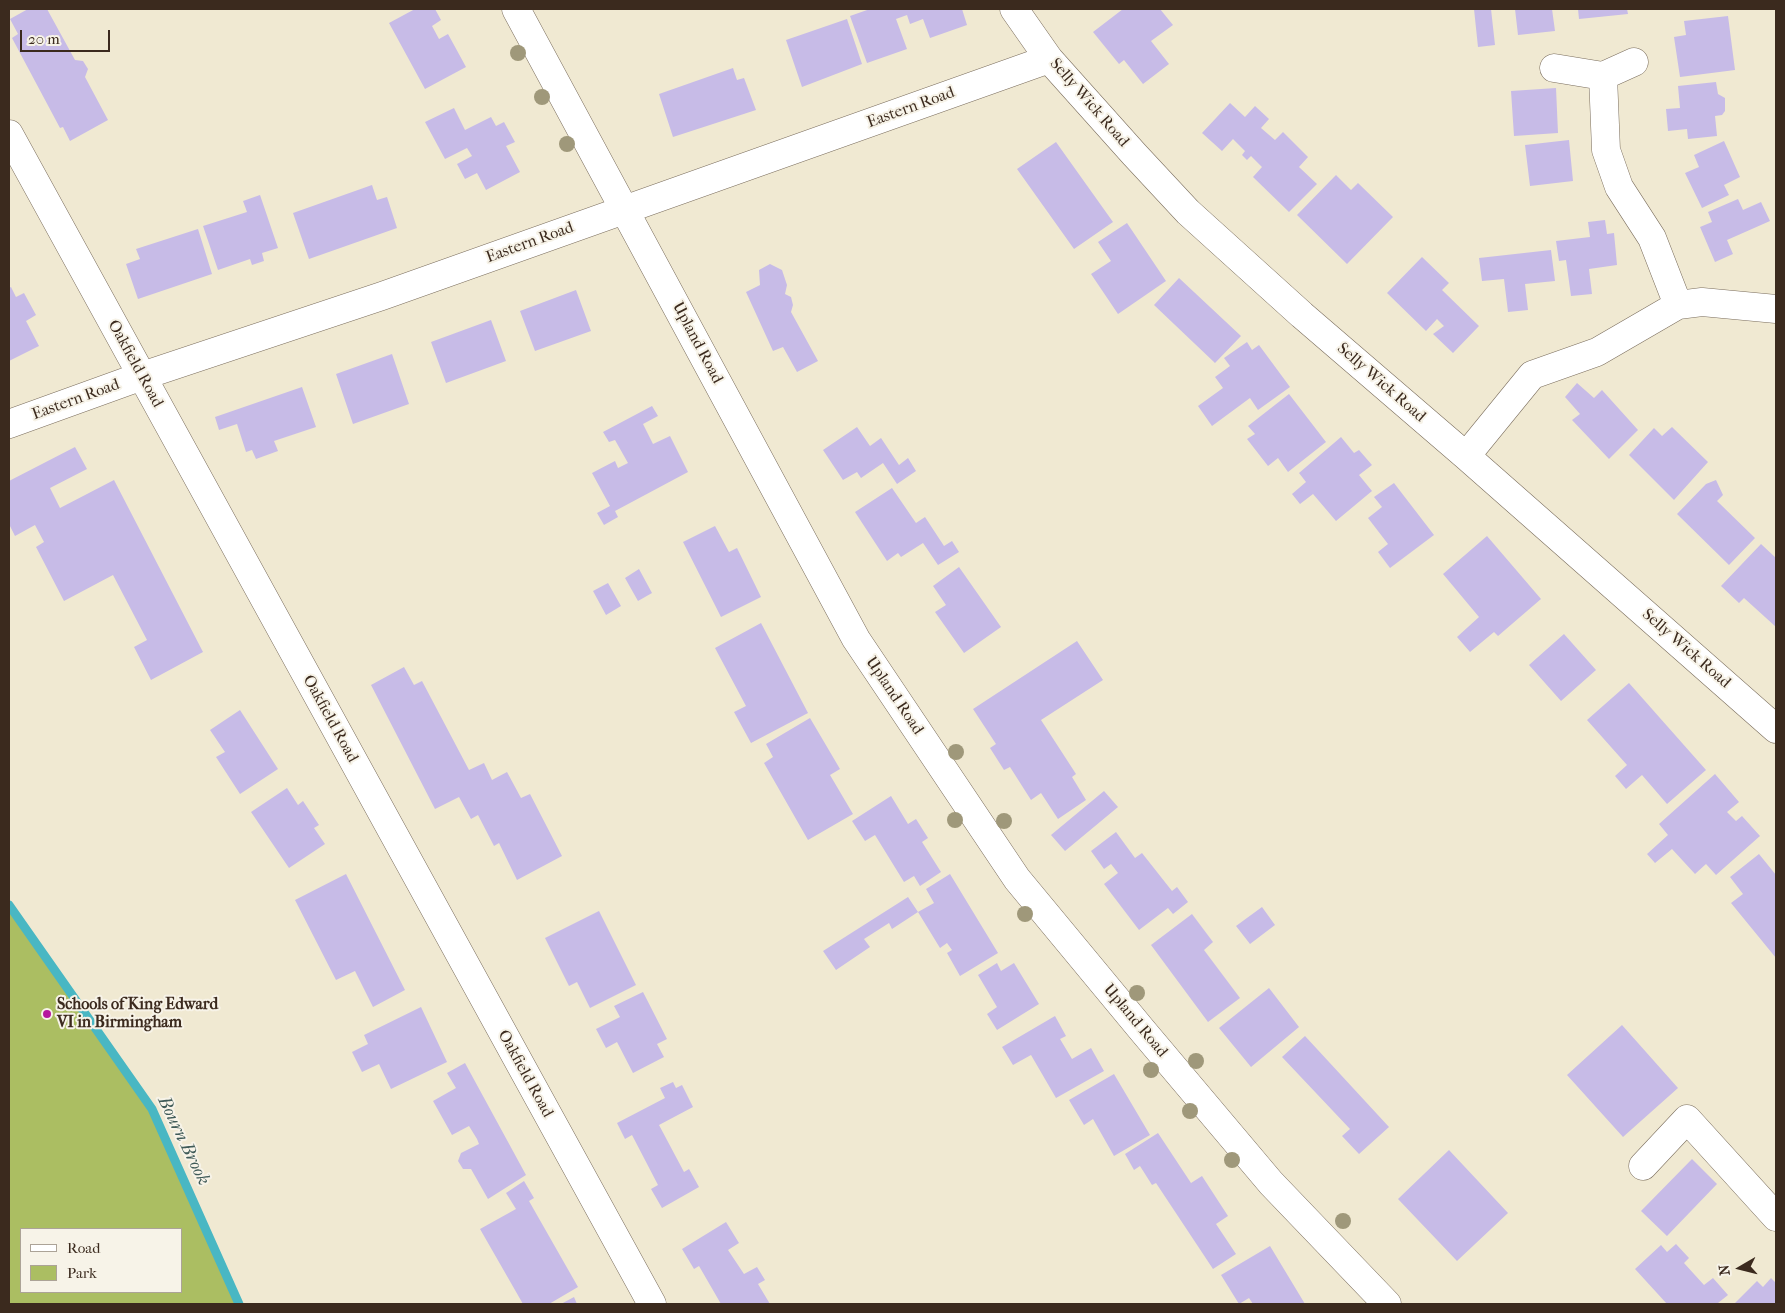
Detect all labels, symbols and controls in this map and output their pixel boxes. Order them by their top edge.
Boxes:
scale bar [22,20,112,52]
text: 20 m [28,30,60,48]
street label: Selly Wick Road [1045,55,1133,151]
street label: Eastern Road [865,83,957,133]
street label: Eastern Road [484,218,576,268]
street label: Upland Road [667,299,727,387]
street label: Oakfield Road [103,317,167,411]
street label: Selly Wick Road [1333,339,1429,427]
street label: Eastern Road [30,375,122,425]
street label: Selly Wick Road [1638,605,1734,693]
street label: Upland Road [861,653,927,739]
street label: Oakfield Road [298,672,362,766]
street label: Upland Road [1099,980,1171,1062]
place label: Schools of King Edward VI in Birmingham [57,995,218,1033]
marker: Schools of King Edward VI in Birmingham [41,1008,53,1020]
street label: Oakfield Road [493,1027,557,1121]
water label: Bourn Brook [152,1093,214,1189]
legend [20,1228,182,1293]
text: Road [67,1239,100,1257]
north arrow [1715,1243,1765,1293]
text: Park [67,1264,97,1282]
text: N [1715,1264,1734,1277]

